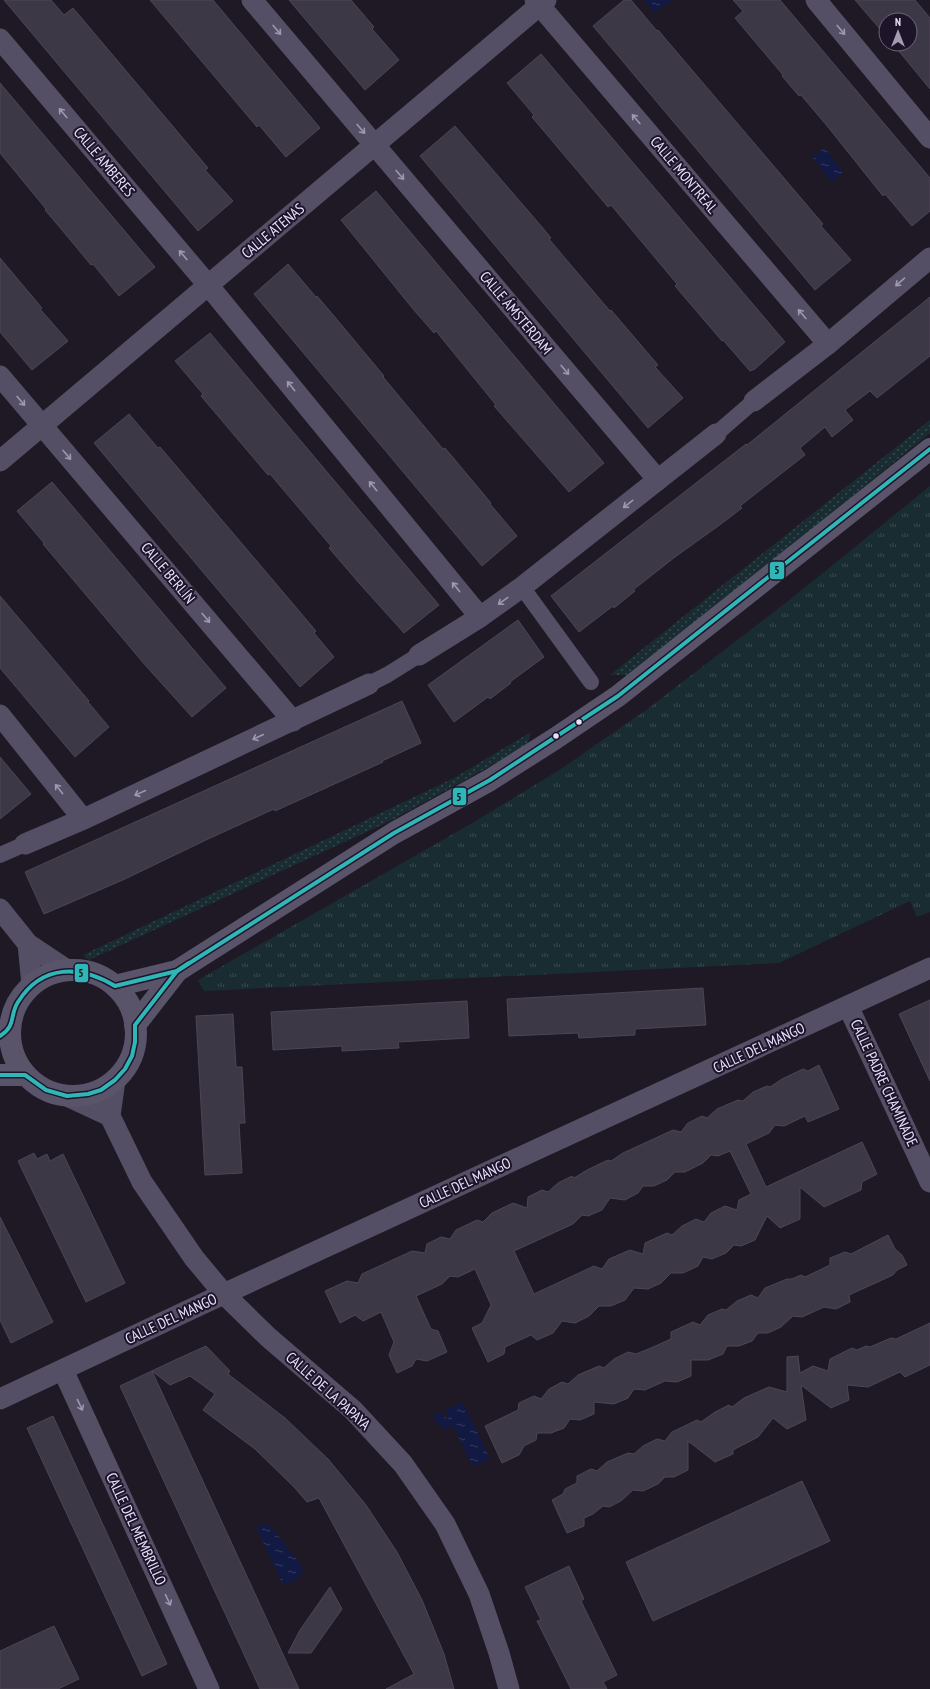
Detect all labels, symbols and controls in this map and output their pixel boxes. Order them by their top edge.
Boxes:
north arrow [878,12,918,52]
text: N [895,15,901,29]
one-way arrow [273,24,282,35]
one-way arrow [836,25,845,35]
one-way arrow [59,109,68,119]
one-way arrow [632,114,641,124]
street label: CALLE AMBERES [70,123,139,201]
one-way arrow [357,124,366,135]
street label: CALLE MONTREAL [647,132,723,218]
one-way arrow [395,170,404,180]
street label: CALLE ATENAS [237,199,308,262]
one-way arrow [179,250,188,261]
street label: CALLE ÁMSTERDAM [476,267,557,358]
one-way arrow [894,278,905,287]
one-way arrow [798,309,807,319]
one-way arrow [561,365,570,376]
one-way arrow [286,380,295,391]
one-way arrow [16,396,25,406]
one-way arrow [63,450,72,461]
one-way arrow [369,481,378,491]
one-way arrow [622,500,633,508]
street label: CALLE BERLÍN [137,538,199,607]
line badge: 5 [769,561,785,580]
text: 5 [774,563,780,577]
one-way arrow [451,581,460,592]
one-way arrow [498,597,509,605]
one-way arrow [201,613,210,624]
unlabelled marker [574,717,584,727]
unlabelled marker [551,731,561,741]
one-way arrow [252,734,264,741]
one-way arrow [54,783,63,794]
line badge: 5 [452,787,467,806]
one-way arrow [134,790,146,797]
text: 5 [456,790,462,804]
line badge: 5 [74,963,89,983]
text: 5 [78,966,84,980]
street label: CALLE PADRE CHAMINADE [847,1016,922,1149]
street label: CALLE DEL MANGO [710,1018,808,1077]
street label: CALLE DEL MANGO [416,1153,514,1212]
street label: CALLE DEL MANGO [122,1289,220,1348]
street label: CALLE DE LA PAPAYA [282,1348,375,1434]
one-way arrow [77,1399,84,1411]
street label: CALLE DEL MEMBRILLO [102,1469,171,1588]
one-way arrow [165,1593,173,1605]

